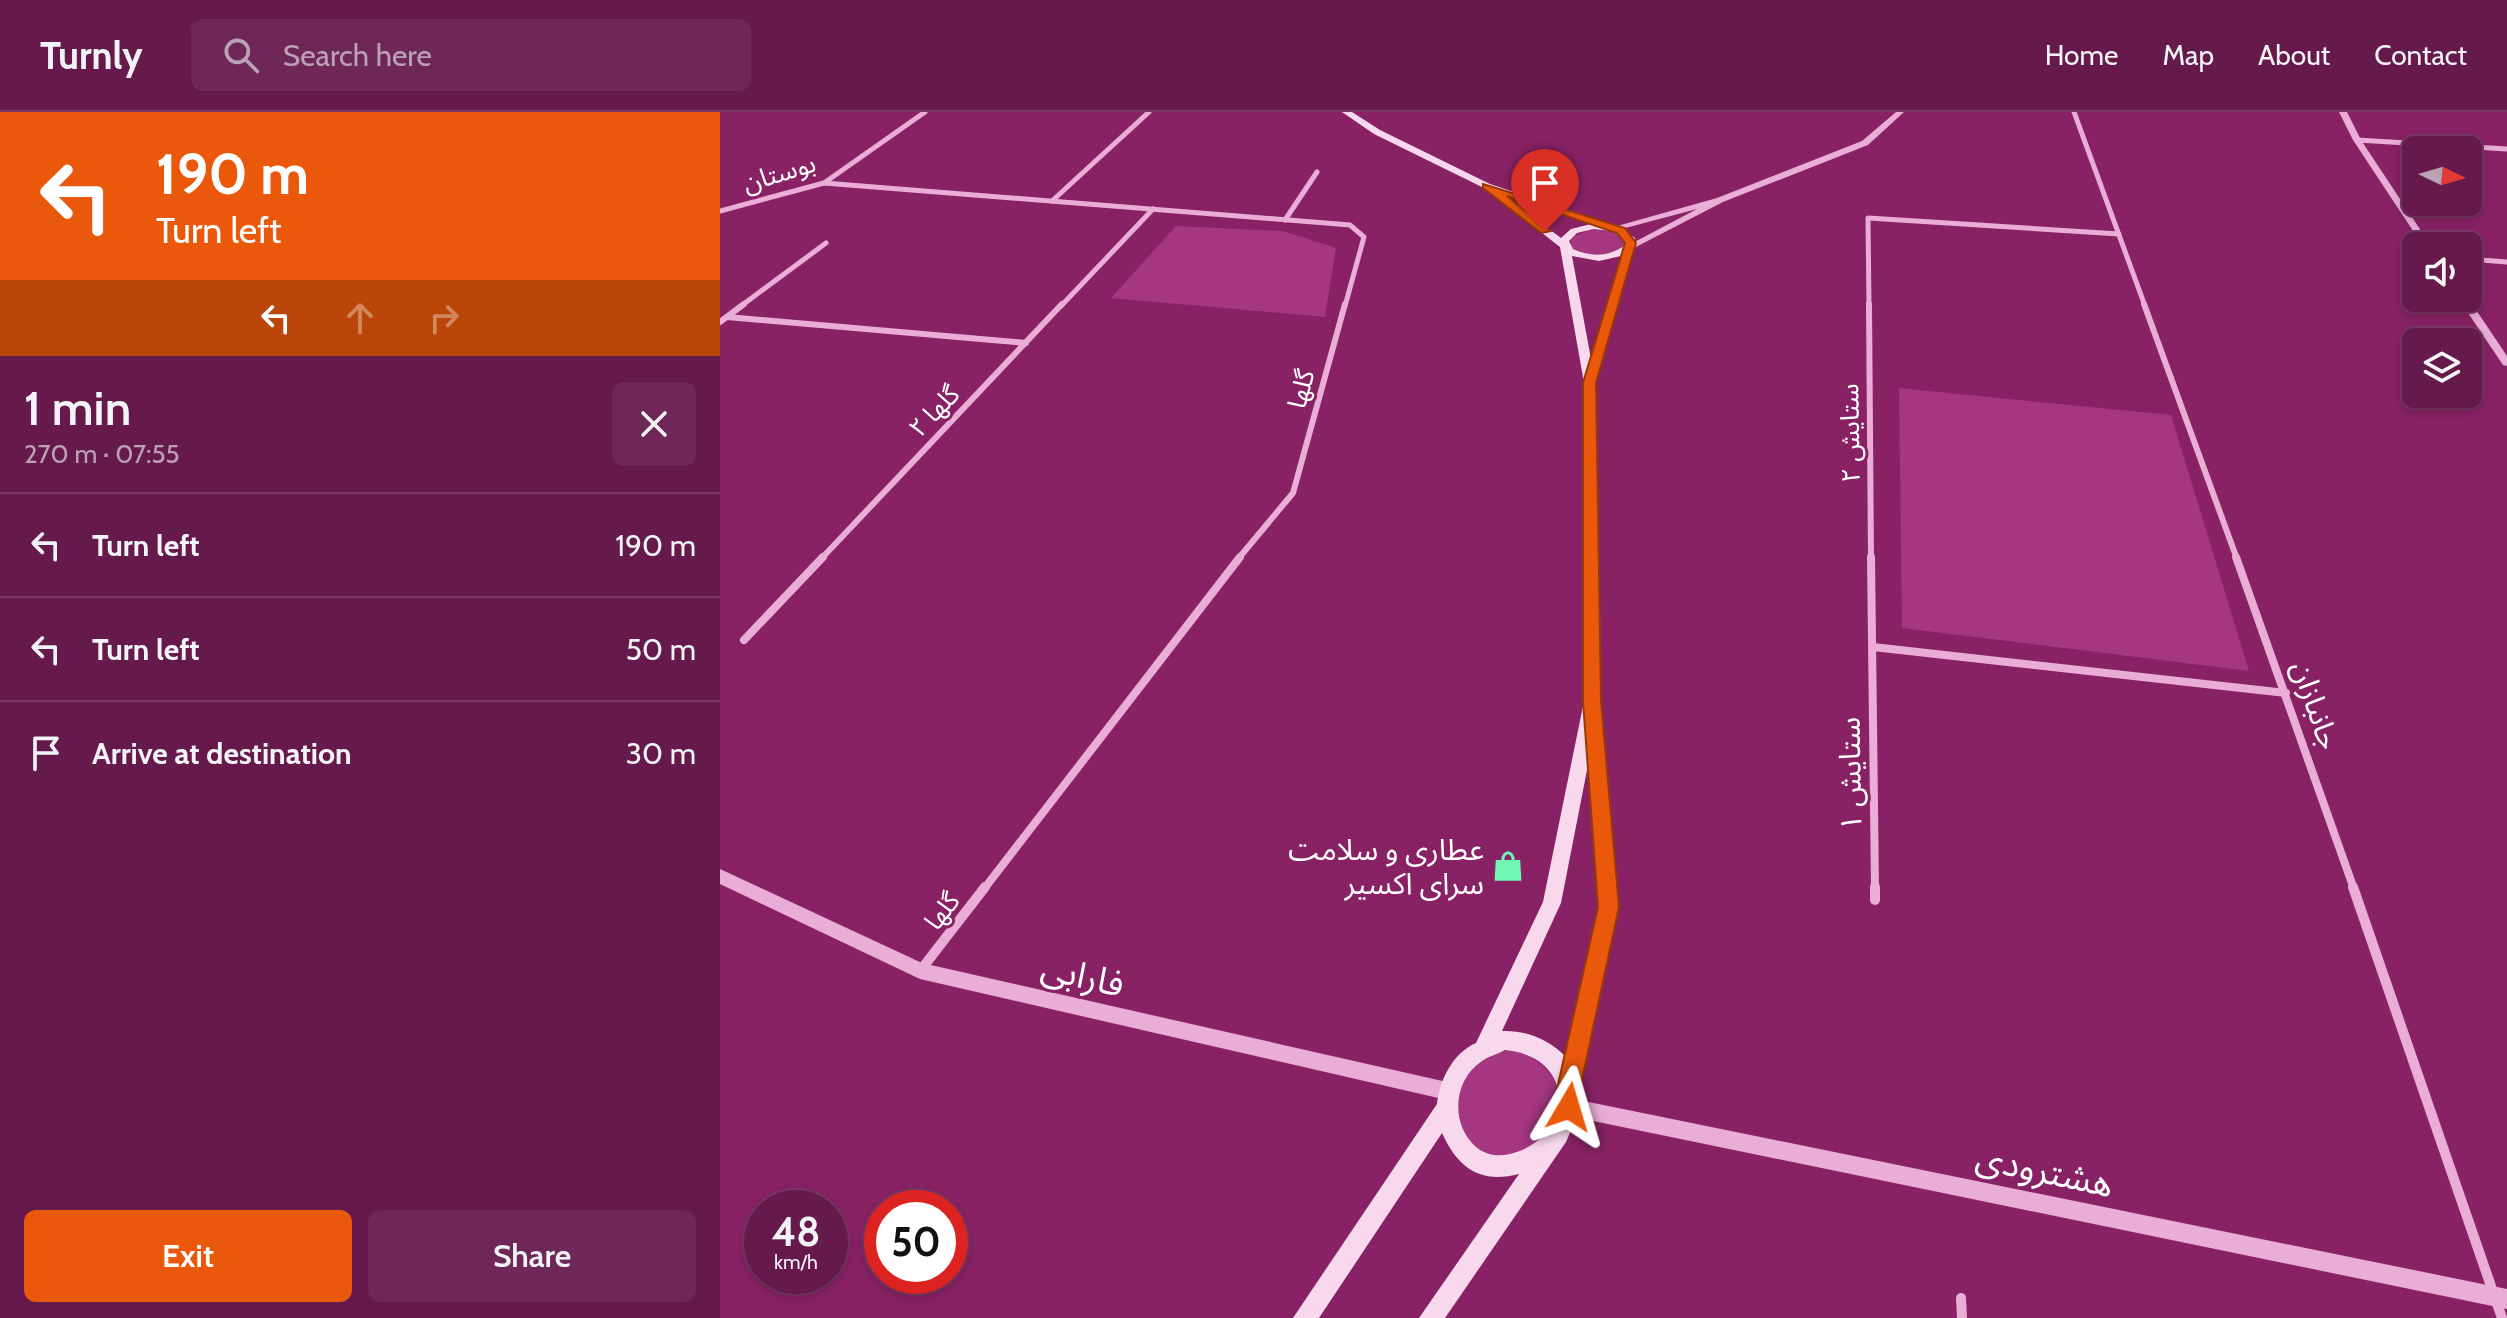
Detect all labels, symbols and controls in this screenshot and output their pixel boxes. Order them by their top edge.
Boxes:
search box [191,19,751,91]
text: Turnly [40,32,143,79]
icon: search [219,33,263,77]
text: Search here [283,37,432,74]
text: Home [2045,38,2118,72]
text: Map [2162,38,2214,72]
text: About [2258,38,2330,72]
text: Contact [2374,38,2467,72]
north arrow [2402,136,2482,216]
map controls [2402,136,2482,408]
text: 190 m [156,140,309,208]
icon: left [24,144,128,248]
street label: بوستان [739,147,819,199]
pin [1511,149,1579,231]
icon: arrive [1523,161,1567,205]
text: Turn left [156,208,281,252]
button: sound [2402,232,2482,312]
icon: left [254,296,298,340]
icon: ahead [338,296,382,340]
icon: right [422,296,466,340]
button: layers [2402,328,2482,408]
street label: گلها [1280,366,1322,412]
street label: گلها ۲ [902,378,967,444]
text: 1 min [24,379,131,437]
button: close [612,382,696,466]
street label: ستایش ۲ [1833,383,1867,483]
text: 270 m · 07:55 [24,438,180,470]
icon: left [24,523,68,567]
text: Turn left [92,527,200,564]
text: 190 m [615,527,696,564]
icon: left [24,627,68,671]
text: Turn left [92,631,200,668]
text: 50 m [626,631,696,668]
street label: جانبازان [2284,656,2348,754]
street label: ستایش ۱ [1831,716,1869,832]
icon: arrive [24,731,68,775]
text: Arrive at destination [92,735,352,772]
text: 30 m [626,735,696,772]
place label: عطاری و سلامت سرای اکسیر [1288,831,1484,902]
shop icon: عطاری و سلامت سرای اکسیر [1491,849,1525,883]
street label: گلها [917,885,967,936]
street label: فارابی [1037,944,1129,1006]
position arrow [1527,1065,1611,1149]
street label: هشترودی [1972,1134,2118,1206]
speed limit sign: 50 [864,1190,968,1294]
text: 48 [772,1207,821,1256]
button: Exit [24,1210,352,1302]
button: Share [368,1210,696,1302]
text: km/h [774,1250,818,1274]

